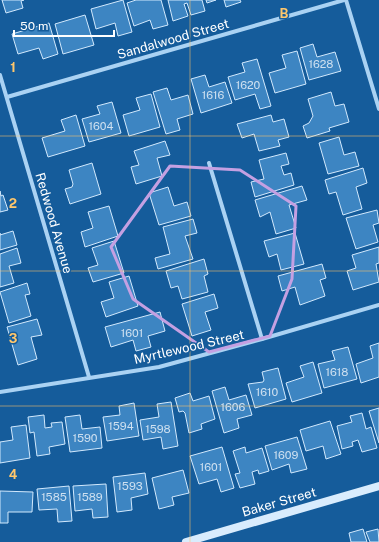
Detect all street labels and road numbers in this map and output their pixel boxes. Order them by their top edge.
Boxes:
street label: Sandalwood Street [115,16,231,62]
street label: Redwood Avenue [32,171,76,275]
street label: Myrtlewood Street [132,327,246,367]
street label: Baker Street [240,484,318,520]

